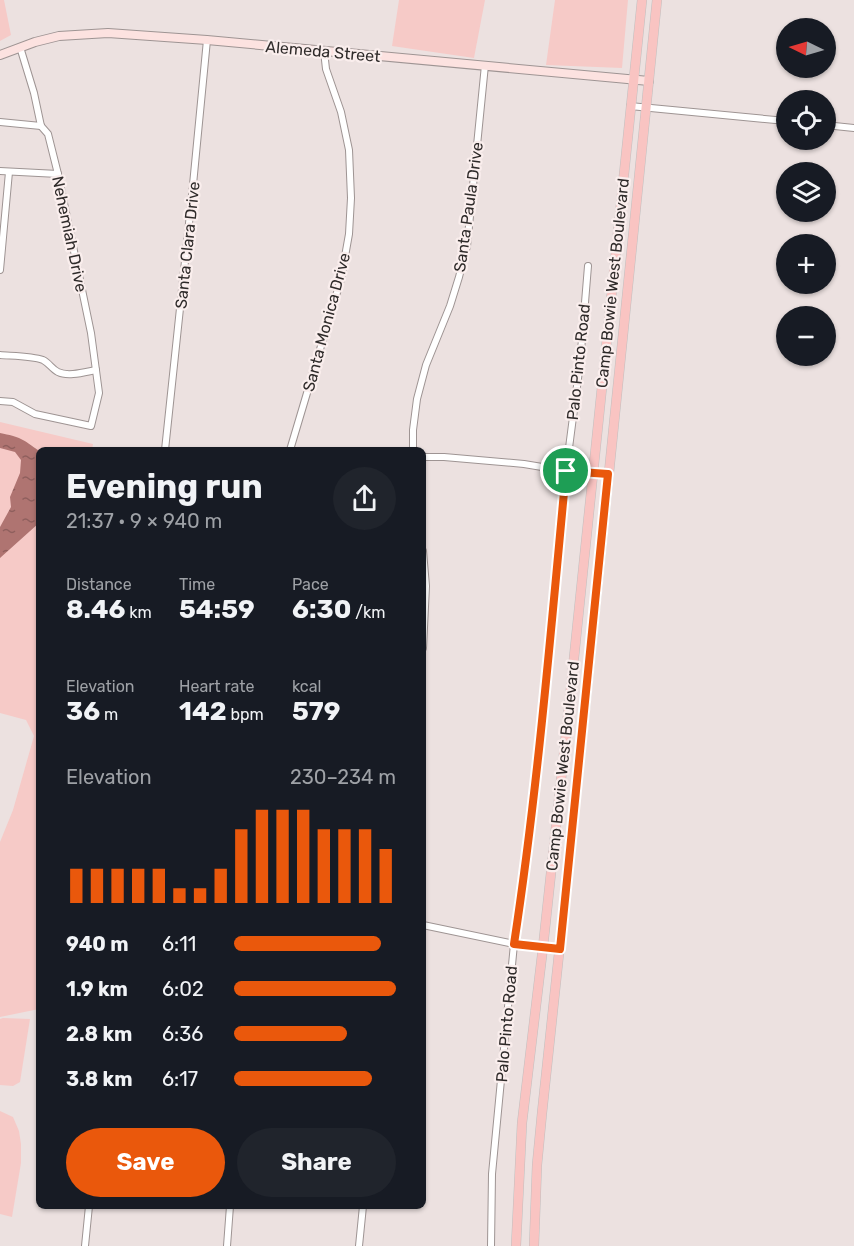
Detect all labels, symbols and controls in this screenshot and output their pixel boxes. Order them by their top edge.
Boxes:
north arrow [776,18,836,78]
map controls [776,18,836,366]
street label: Alemeda Street [265,37,381,66]
button: locate [776,90,836,150]
street label: Santa Paula Drive [450,141,487,273]
button: layers [776,162,836,222]
street label: Nehemiah Drive [48,174,91,294]
street label: Camp Bowie West Boulevard [592,177,633,389]
street label: Santa Clara Drive [171,180,204,310]
button: + [776,234,836,294]
street label: Santa Monica Drive [299,251,354,394]
street label: Palo Pinto Road [563,303,594,421]
button: − [776,306,836,366]
pin [540,445,591,496]
icon: arrive [549,454,582,487]
text: Evening run [66,467,263,506]
button: share [333,467,396,530]
text: 21:37 · 9 × 940 m [66,509,222,533]
text: Distance [66,575,132,594]
text: Time [179,575,215,594]
text: Pace [292,575,329,594]
text: 8.46 [66,594,125,625]
text: 54:59 [179,594,255,625]
text: 6:30 [292,594,351,625]
text: km [125,603,152,622]
text: /km [351,603,385,622]
street label: Camp Bowie West Boulevard [542,660,583,872]
text: Elevation [66,677,135,696]
text: Heart rate [179,677,254,696]
text: kcal [292,677,321,696]
text: 36 [66,696,100,727]
text: 142 [179,696,227,727]
text: 579 [292,696,340,727]
text: m [100,705,118,724]
text: bpm [227,705,264,724]
text: Elevation [66,765,152,789]
text: 230–234 m [290,765,396,789]
text: 940 m [66,932,129,956]
text: 6:11 [162,932,196,956]
street label: Palo Pinto Road [492,965,521,1083]
text: 1.9 km [66,977,128,1001]
text: 6:02 [162,977,204,1001]
text: 2.8 km [66,1022,132,1046]
text: 6:36 [162,1022,203,1046]
text: 3.8 km [66,1067,133,1091]
text: 6:17 [162,1067,198,1091]
button: Save [66,1128,225,1197]
button: Share [237,1128,396,1197]

